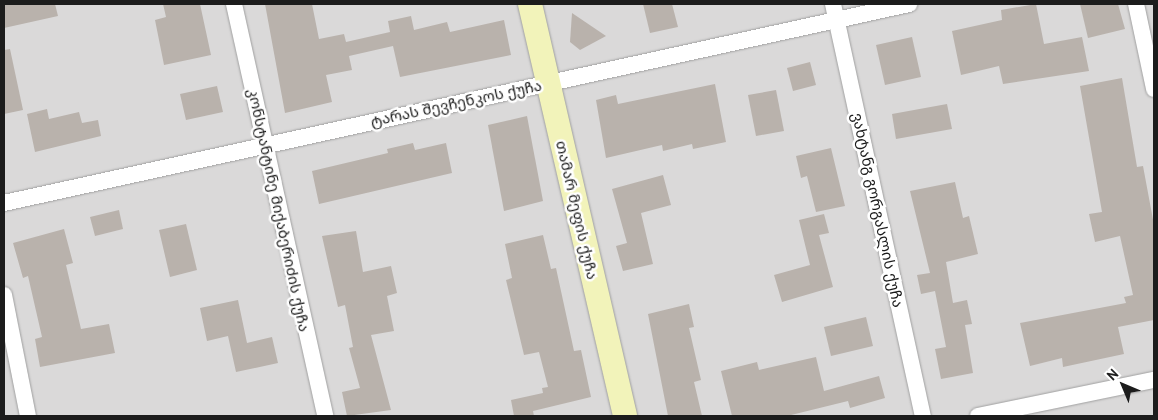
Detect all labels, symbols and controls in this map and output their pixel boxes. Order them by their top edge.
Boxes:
street label: ტარას შევჩენკოს ქუჩა [369,76,543,130]
street label: კონსტანტინე მიქაბერიძის ქუჩა [244,87,314,333]
street label: ვახტანგ გორგასლის ქუჩა [849,111,907,309]
street label: თამარ მეფის ქუჩა [552,139,602,281]
north arrow [1098,360,1148,410]
text: N [1103,365,1122,384]

